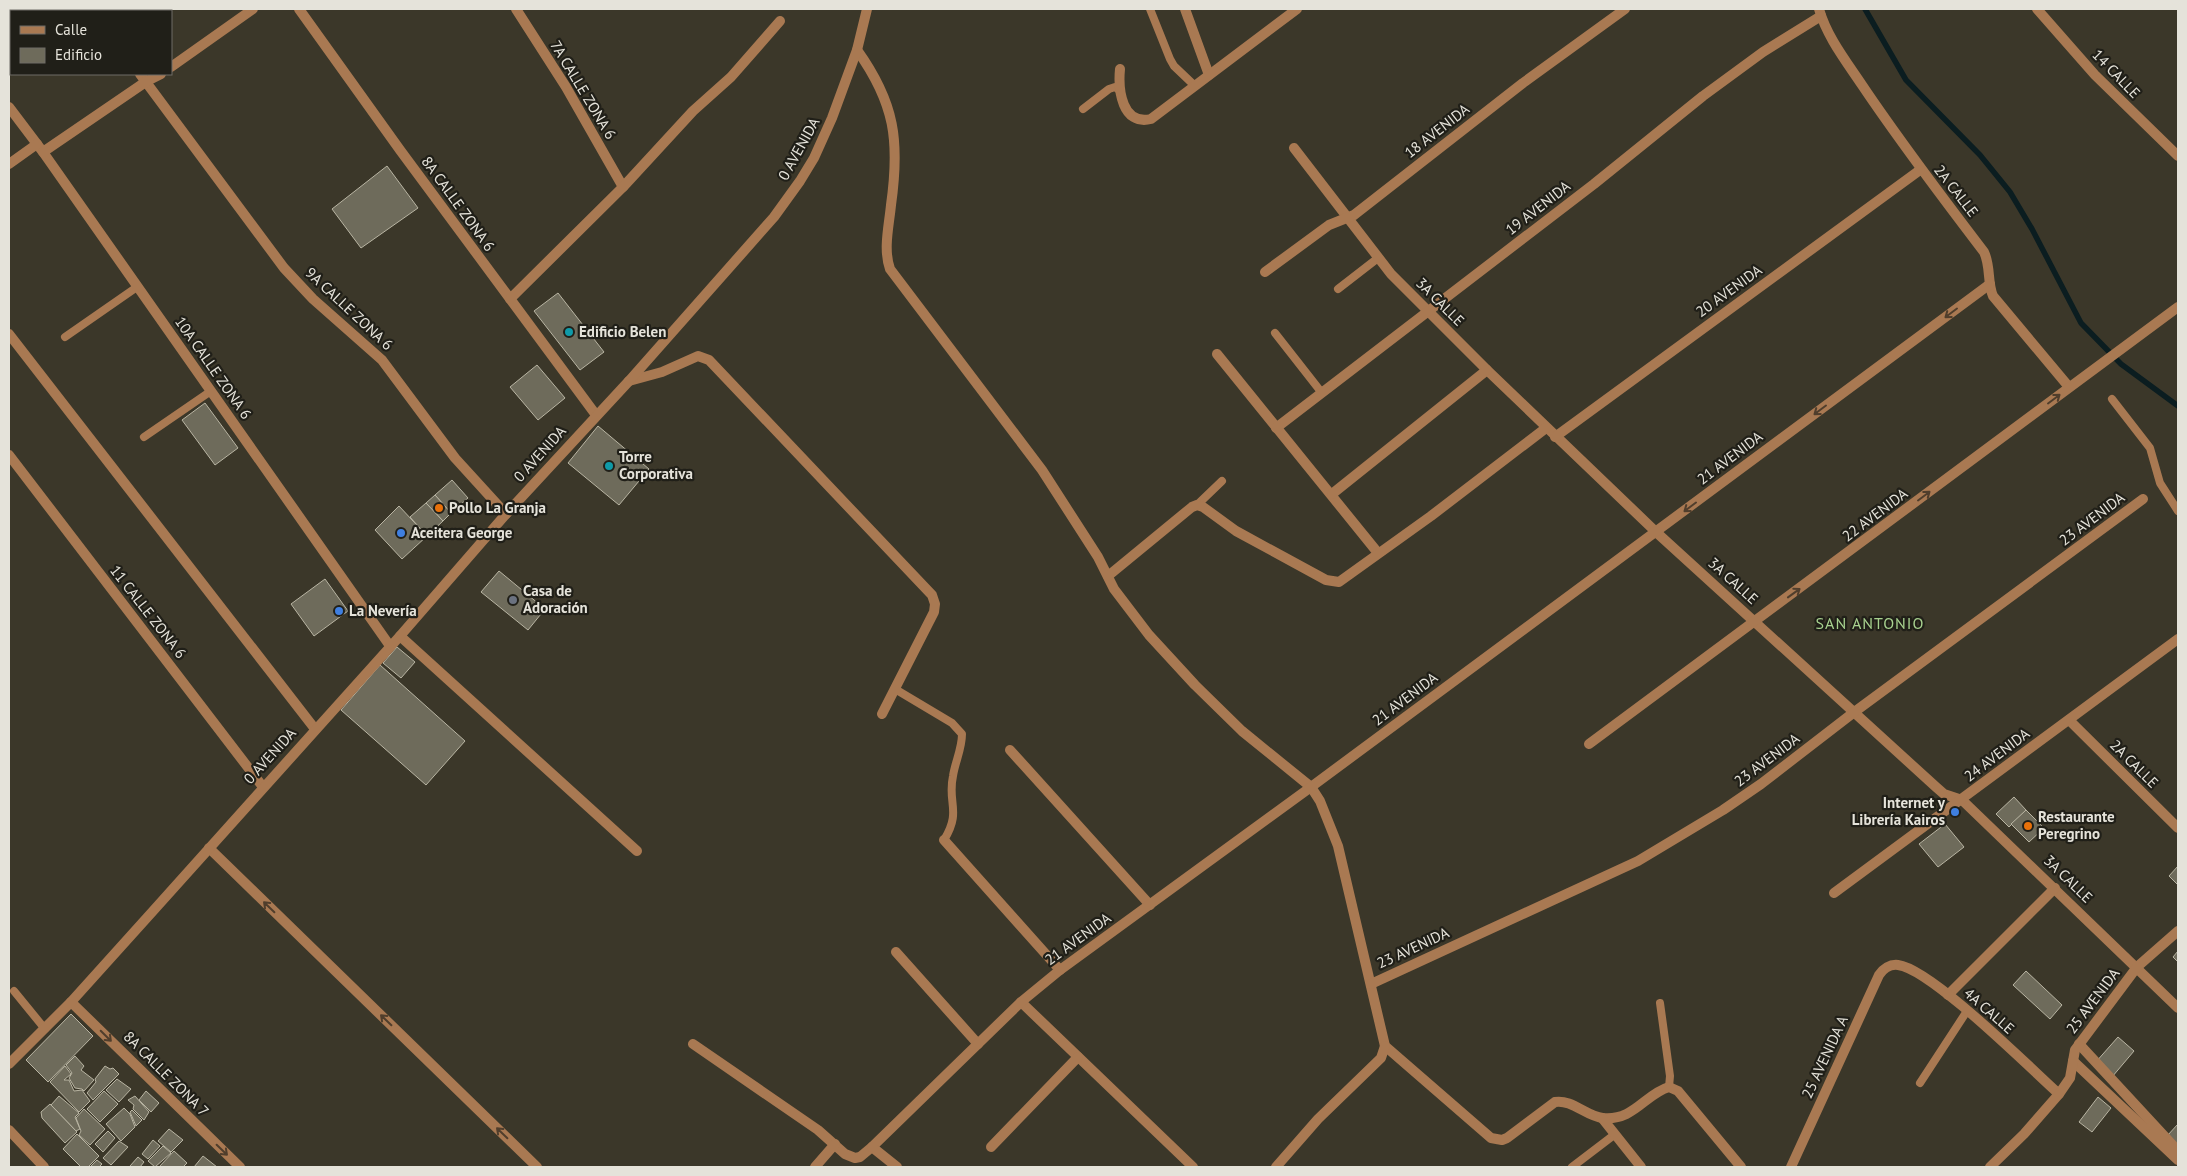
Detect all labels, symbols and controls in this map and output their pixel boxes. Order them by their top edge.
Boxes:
legend [10,10,172,75]
text: Calle [55,20,87,39]
street label: 7A CALLE ZONA 6 [546,37,620,143]
text: Edificio [55,45,102,64]
street label: 14 CALLE [2088,45,2144,102]
street label: 18 AVENIDA [1400,99,1473,162]
street label: 0 AVENIDA [774,114,824,184]
street label: 8A CALLE ZONA 6 [418,152,499,255]
street label: 2A CALLE [1930,161,1983,221]
street label: 19 AVENIDA [1501,176,1574,239]
street label: 20 AVENIDA [1692,260,1766,321]
street label: 9A CALLE ZONA 6 [302,263,397,354]
street label: 3A CALLE [1412,273,1469,330]
one-way arrow [1944,308,1958,318]
street label: 10A CALLE ZONA 6 [171,313,256,423]
place label: Edificio Belen [579,322,666,341]
marker: Edificio Belen [563,326,575,338]
one-way arrow [2047,393,2060,404]
one-way arrow [1813,405,1827,415]
street label: 0 AVENIDA [509,421,570,486]
street label: 21 AVENIDA [1693,427,1766,488]
place label: Torre Corporativa [619,447,693,483]
marker: Torre Corporativa [603,460,615,472]
street label: 22 AVENIDA [1838,484,1911,545]
street label: 23 AVENIDA [2055,488,2128,549]
one-way arrow [1917,491,1930,502]
place label: Pollo La Granja [449,498,546,517]
marker: Pollo La Granja [433,502,445,514]
one-way arrow [1683,502,1697,512]
place label: Aceitera George [411,523,513,542]
marker: Aceitera George [395,527,407,539]
street label: 3A CALLE [1704,553,1762,608]
street label: 11 CALLE ZONA 6 [106,561,191,662]
place label: Casa de Adoración [523,581,588,617]
one-way arrow [1787,588,1801,598]
marker: Casa de Adoración [507,594,519,606]
place label: La Nevería [349,601,417,620]
marker: La Nevería [333,605,345,617]
district label: SAN ANTONIO [1816,613,1924,633]
street label: 21 AVENIDA [1368,668,1441,729]
street label: 0 AVENIDA [239,723,300,788]
street label: 24 AVENIDA [1960,724,2033,785]
street label: 23 AVENIDA [1730,729,1803,790]
street label: 2A CALLE [2106,735,2163,792]
place label: Internet y Librería Kairos [1852,793,1946,829]
marker: Internet y Librería Kairos [1949,806,1961,818]
place label: Restaurante Peregrino [2038,807,2115,843]
marker: Restaurante Peregrino [2022,820,2034,832]
street label: 3A CALLE [2040,851,2097,907]
one-way arrow [264,901,276,913]
street label: 21 AVENIDA [1041,908,1115,969]
street label: 23 AVENIDA [1374,923,1452,972]
street label: 25 AVENIDA [2062,964,2124,1037]
street label: 4A CALLE [1960,984,2019,1038]
street label: 25 AVENIDA A [1797,1012,1852,1101]
one-way arrow [380,1014,392,1026]
street label: 8A CALLE ZONA 7 [120,1027,213,1120]
one-way arrow [99,1030,112,1042]
one-way arrow [496,1127,509,1139]
one-way arrow [215,1144,228,1156]

